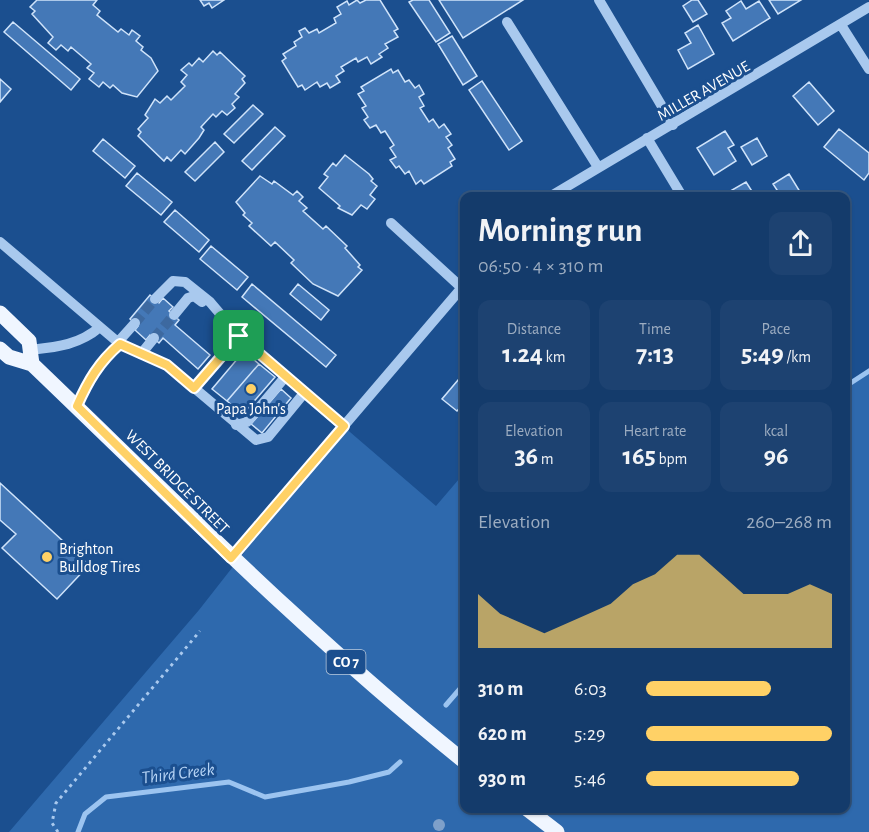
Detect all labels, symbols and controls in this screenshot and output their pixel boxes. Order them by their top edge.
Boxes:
street label: MILLER AVENUE [655,58,753,124]
button: share [769,212,832,275]
text: Morning run [478,215,642,248]
text: 06:50 · 4 × 310 m [478,256,603,276]
pin [213,310,264,361]
icon: arrive [222,319,255,352]
text: Distance [507,321,561,337]
text: Time [639,321,671,337]
text: Pace [762,321,790,337]
text: 1.24 [502,341,543,367]
text: 7:13 [636,341,674,367]
text: 5:49 [741,341,784,367]
text: km [543,349,566,365]
text: /km [784,349,811,365]
marker: Papa John's [244,382,258,396]
place label: Papa John's [216,401,286,417]
text: Elevation [505,423,563,439]
text: Heart rate [624,423,686,439]
text: kcal [764,423,788,439]
street label: WEST BRIDGE STREET [122,427,232,537]
text: 36 [514,443,538,469]
text: 165 [623,443,656,469]
text: 96 [763,443,789,469]
text: m [538,451,554,467]
text: bpm [656,451,687,467]
text: Elevation [478,512,550,532]
text: 260–268 m [746,512,832,532]
place label: Brighton Bulldog Tires [59,541,140,575]
marker: Brighton Bulldog Tires [40,550,54,564]
road number: CO 7 [326,650,366,674]
text: 310 m [478,679,523,699]
text: 6:03 [574,679,607,699]
text: 620 m [478,724,527,744]
text: 5:29 [574,724,605,744]
water label: Third Creek [141,761,216,787]
text: 930 m [478,769,526,789]
text: 5:46 [574,769,606,789]

